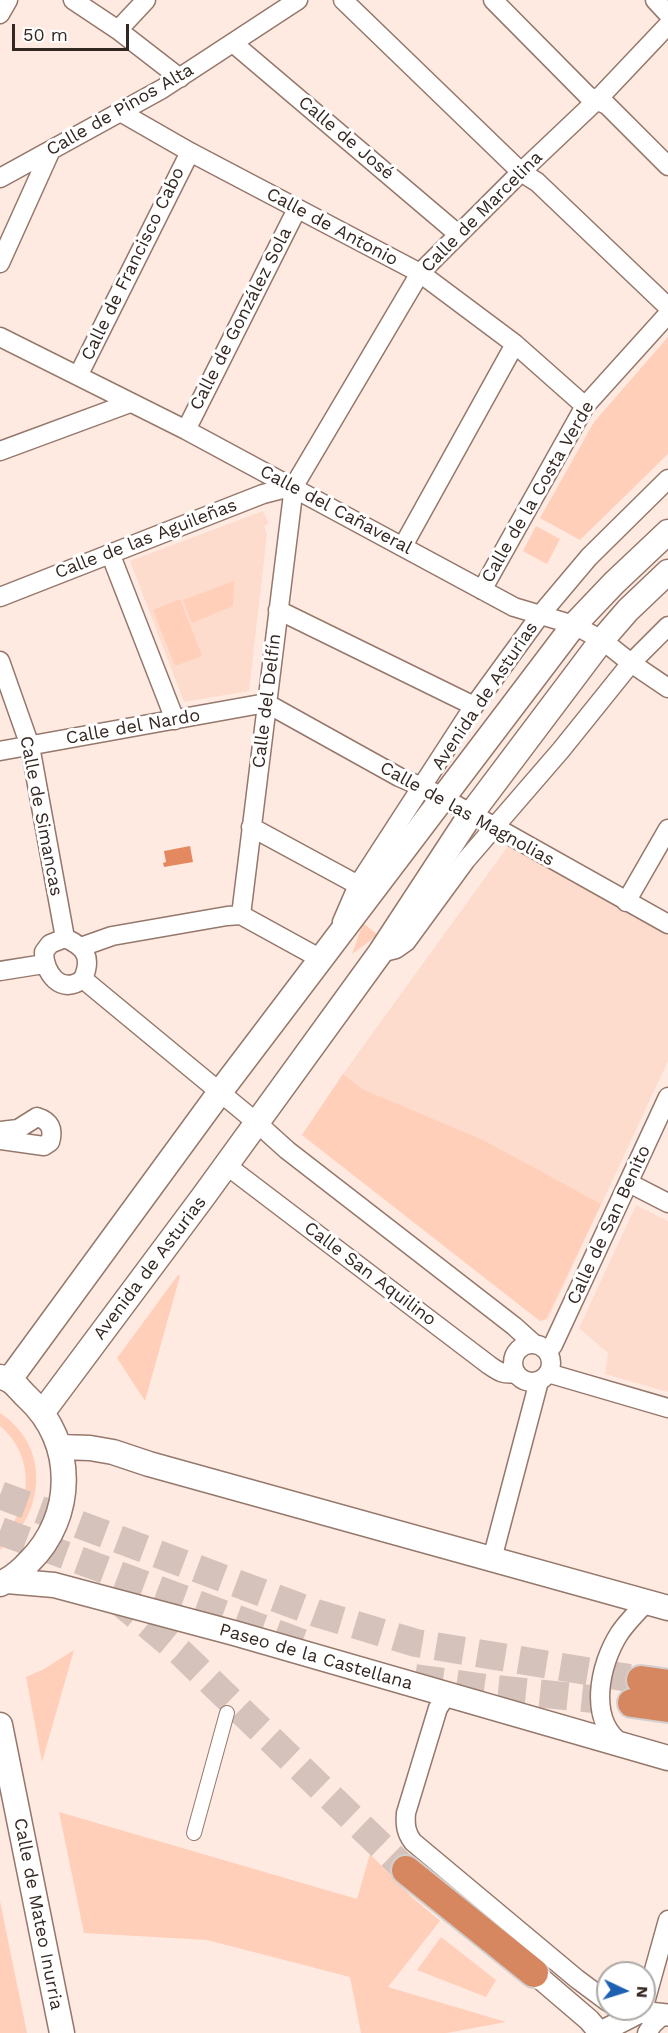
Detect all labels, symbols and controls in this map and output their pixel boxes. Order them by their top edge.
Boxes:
scale bar [15,12,132,50]
text: 50 m [23,24,68,45]
street label: Calle de Pinos Alta [43,59,197,161]
street label: Calle de José [294,92,398,184]
street label: Calle de Marcelina [417,147,547,277]
street label: Calle de Francisco Cabo [77,164,189,364]
street label: Calle de Antonio [263,183,401,271]
street label: Calle de González Sola [185,224,297,414]
street label: Calle de la Costa Verde [477,397,599,587]
street label: Calle del Cañaveral [256,461,416,559]
street label: Calle de las Aguileñas [52,494,240,584]
street label: Avenida de Asturias [427,618,543,774]
street label: Calle del Delfín [248,633,286,769]
street label: Calle del Nardo [64,705,202,749]
street label: Calle de Simancas [15,734,67,898]
street label: Calle de las Magnolias [376,757,558,871]
street label: Calle de San Benito [563,1142,655,1308]
street label: Avenida de Asturias [89,1192,211,1344]
street label: Calle San Aquilino [300,1217,440,1331]
street label: Paseo de la Castellana [217,1619,415,1695]
street label: Calle de Mateo Inurria [9,1816,67,2012]
north arrow [596,1961,656,2021]
text: N [633,1986,652,1999]

